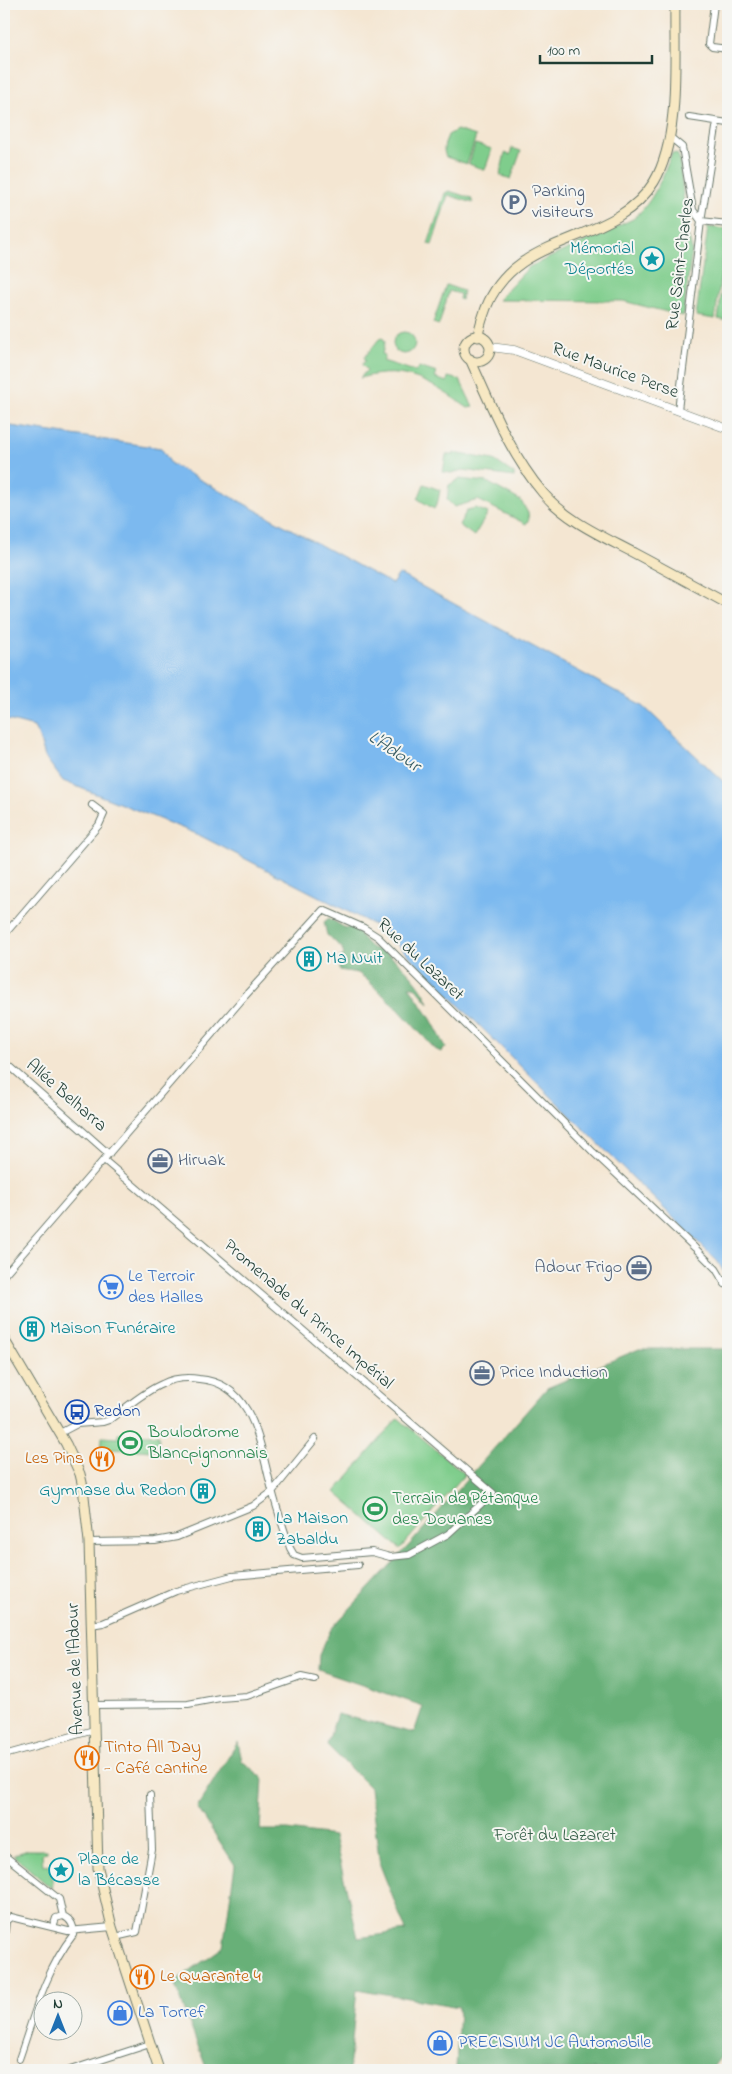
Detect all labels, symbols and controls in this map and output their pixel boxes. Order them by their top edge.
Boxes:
scale bar [540,32,652,64]
text: 100 m [547,40,580,62]
place label: Parking visiteurs [532,179,594,226]
parking icon: Parking visiteurs [501,189,527,215]
street label: Rue Saint-Charles [660,196,702,332]
place label: Mémorial Déportés [564,236,634,283]
place icon: Mémorial Déportés [639,246,665,272]
street label: Rue Maurice Perse [548,336,683,406]
water label: L'Adour [362,725,427,781]
street label: Rue du Lazaret [371,913,469,1007]
building icon: Ma Nuit [296,946,322,972]
place label: Ma Nuit [326,946,383,972]
street label: Allée Belharra [20,1053,112,1139]
office icon: Hiruak [147,1148,173,1174]
place label: Hiruak [178,1148,225,1174]
street label: Promenade du Prince Impérial [217,1234,399,1396]
place label: Adour Frigo [535,1255,622,1282]
office icon: Adour Frigo [626,1255,652,1281]
place label: Le Terroir des Halles [128,1264,203,1311]
supermarket icon: Le Terroir des Halles [98,1274,124,1300]
building icon: Maison Funéraire [19,1316,45,1342]
place label: Maison Funéraire [50,1316,176,1342]
office icon: Price Induction [469,1360,495,1386]
place label: Price Induction [500,1360,608,1386]
bus stop icon: Redon [64,1399,90,1425]
place label: Redon [94,1399,140,1425]
place label: Boulodrome Blancpignonnais [147,1420,268,1468]
sports icon: Boulodrome Blancpignonnais [117,1430,143,1456]
place label: Les Pins [25,1446,84,1472]
restaurant icon: Les Pins [89,1446,115,1472]
place label: Gymnase du Redon [39,1478,186,1504]
building icon: Gymnase du Redon [190,1478,216,1504]
place label: Terrain de Pétanque des Douanes [392,1486,539,1533]
sports icon: Terrain de Pétanque des Douanes [362,1496,388,1522]
place label: La Maison Zabaldu [276,1506,348,1553]
building icon: La Maison Zabaldu [245,1516,271,1542]
street label: Avenue de l'Adour [61,1602,91,1736]
place label: Tinto All Day - Café cantine [104,1735,208,1782]
restaurant icon: Tinto All Day - Café cantine [74,1745,100,1771]
park label: Forêt du Lazaret [493,1823,616,1849]
place label: Place de la Bécasse [78,1847,160,1894]
place icon: Place de la Bécasse [48,1857,74,1883]
restaurant icon: Le Quarante 4 [129,1964,155,1990]
place label: Le Quarante 4 [160,1964,262,1990]
north arrow [32,1992,82,2042]
text: N [53,1994,63,2015]
shop icon: La Torref [107,2000,133,2026]
place label: La Torref [138,2000,206,2026]
shop icon: PRECISIUM JC Automobile [427,2030,453,2056]
place label: PRECISIUM JC Automobile [458,2030,652,2056]

